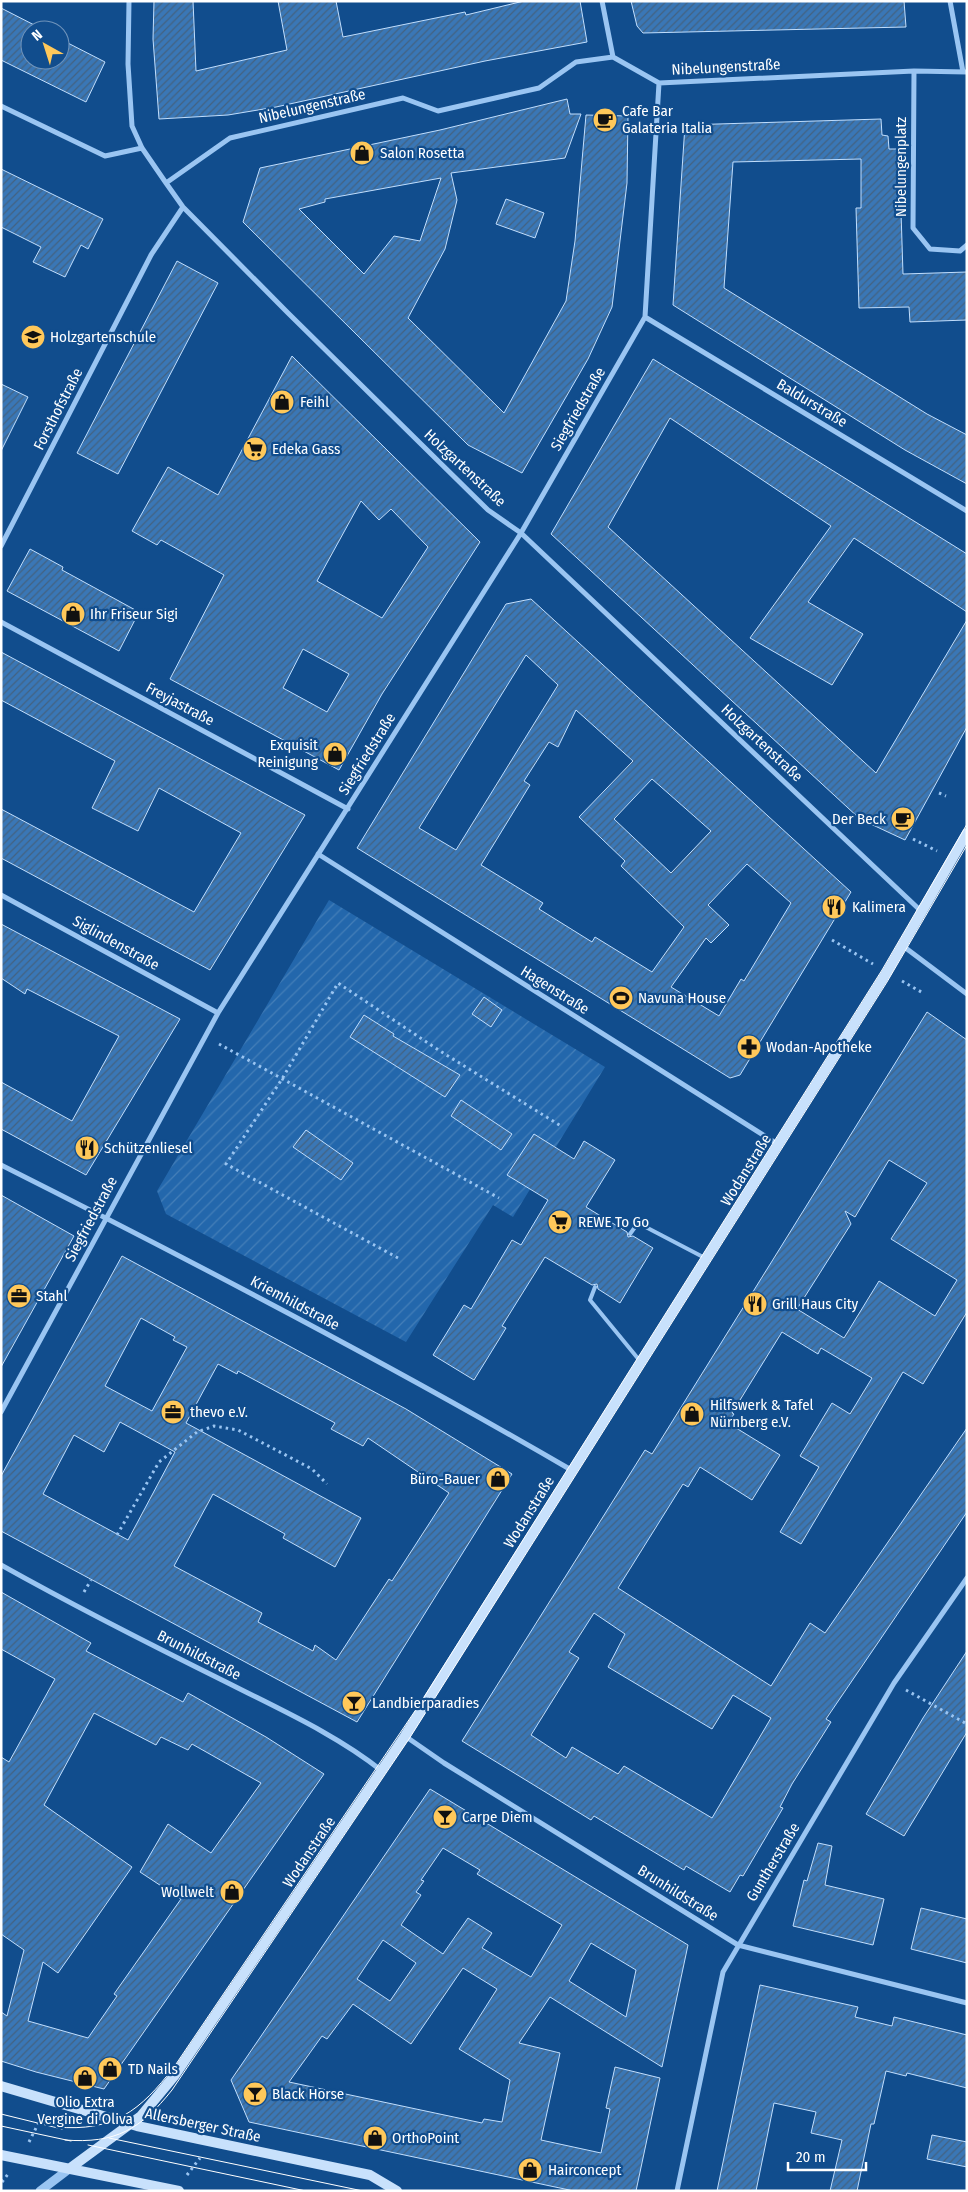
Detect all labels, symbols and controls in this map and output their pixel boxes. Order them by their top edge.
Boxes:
north arrow [20,20,70,70]
text: N [29,26,46,45]
street label: Nibelungenstraße [671,55,781,79]
street label: Nibelungenstraße [257,85,367,127]
place label: Cafe Bar Galateria Italia [622,102,712,137]
cafe icon: Cafe Bar Galateria Italia [592,107,618,133]
street label: Nibelungenplatz [892,117,910,217]
shop icon: Salon Rosetta [349,140,375,166]
place label: Salon Rosetta [380,144,465,162]
school or university icon: Holzgartenschule [20,324,46,350]
place label: Holzgartenschule [50,328,156,346]
street label: Siegfriedstraße [547,364,609,454]
street label: Forsthofstraße [30,365,86,453]
street label: Baldurstraße [773,375,851,431]
shop icon: Feihl [269,389,295,415]
place label: Feihl [300,393,329,411]
street label: Holzgartenstraße [420,426,510,510]
supermarket icon: Edeka Gass [242,436,268,462]
place label: Edeka Gass [272,440,340,458]
shop icon: Ihr Friseur Sigi [60,601,86,627]
place label: Ihr Friseur Sigi [90,605,178,623]
street label: Freyjastraße [143,678,217,730]
street label: Holzgartenstraße [717,701,807,785]
street label: Siegfriedstraße [335,710,399,798]
place label: Exquisit Reinigung [257,736,318,771]
shop icon: Exquisit Reinigung [322,741,348,767]
cafe icon: Der Beck [890,806,916,832]
place label: Der Beck [832,810,886,828]
restaurant icon: Kalimera [821,894,847,920]
place label: Kalimera [852,898,906,916]
street label: Siglindenstraße [70,912,162,974]
street label: Hagenstraße [517,962,593,1018]
sports icon: Navuna House [608,985,634,1011]
place label: Navuna House [638,989,726,1007]
pharmacy icon: Wodan-Apotheke [736,1034,762,1060]
place label: Wodan-Apotheke [766,1038,872,1056]
street label: Wodanstraße [717,1131,775,1209]
restaurant icon: Schützenliesel [74,1135,100,1161]
place label: Schützenliesel [104,1139,193,1157]
street label: Siegfriedstraße [61,1173,121,1265]
supermarket icon: REWE To Go [547,1209,573,1235]
place label: REWE To Go [578,1213,649,1231]
street label: Kriemhildstraße [247,1272,343,1334]
office icon: Stahl [6,1283,32,1309]
place label: Stahl [36,1287,67,1305]
restaurant icon: Grill Haus City [742,1291,768,1317]
place label: Grill Haus City [772,1295,859,1313]
place label: Hilfswerk & Tafel Nürnberg e.V. [710,1396,814,1431]
office icon: thevo e.V. [160,1399,186,1425]
shop icon: Hilfswerk & Tafel Nürnberg e.V. [679,1401,705,1427]
place label: thevo e.V. [190,1403,248,1421]
shop icon: Büro-Bauer [485,1466,511,1492]
place label: Büro-Bauer [410,1470,481,1488]
street label: Wodanstraße [500,1473,558,1551]
street label: Brunhildstraße [154,1626,244,1684]
bar icon: Landbierparadies [341,1690,367,1716]
place label: Landbierparadies [372,1694,479,1712]
bar icon: Carpe Diem [432,1804,458,1830]
place label: Carpe Diem [462,1808,532,1826]
street label: Wodanstraße [279,1813,339,1891]
street label: Guntherstraße [743,1819,803,1905]
street label: Brunhildstraße [634,1861,722,1925]
shop icon: Wollwelt [219,1879,245,1905]
place label: Wollwelt [161,1883,214,1901]
shop icon: TD Nails [97,2056,123,2082]
place label: TD Nails [128,2060,178,2078]
shop icon: Olio Extra Vergine di Oliva [72,2065,98,2091]
bar icon: Black Horse [242,2081,268,2107]
place label: Black Horse [272,2085,344,2103]
place label: Olio Extra Vergine di Oliva [37,2093,133,2128]
street label: Allersberger Straße [143,2104,263,2146]
shop icon: OrthoPoint [362,2125,388,2151]
place label: OrthoPoint [392,2129,459,2147]
scale bar [788,2140,866,2172]
text: 20 m [796,2148,826,2166]
shop icon: Hairconcept [517,2157,543,2183]
place label: Hairconcept [548,2161,621,2179]

